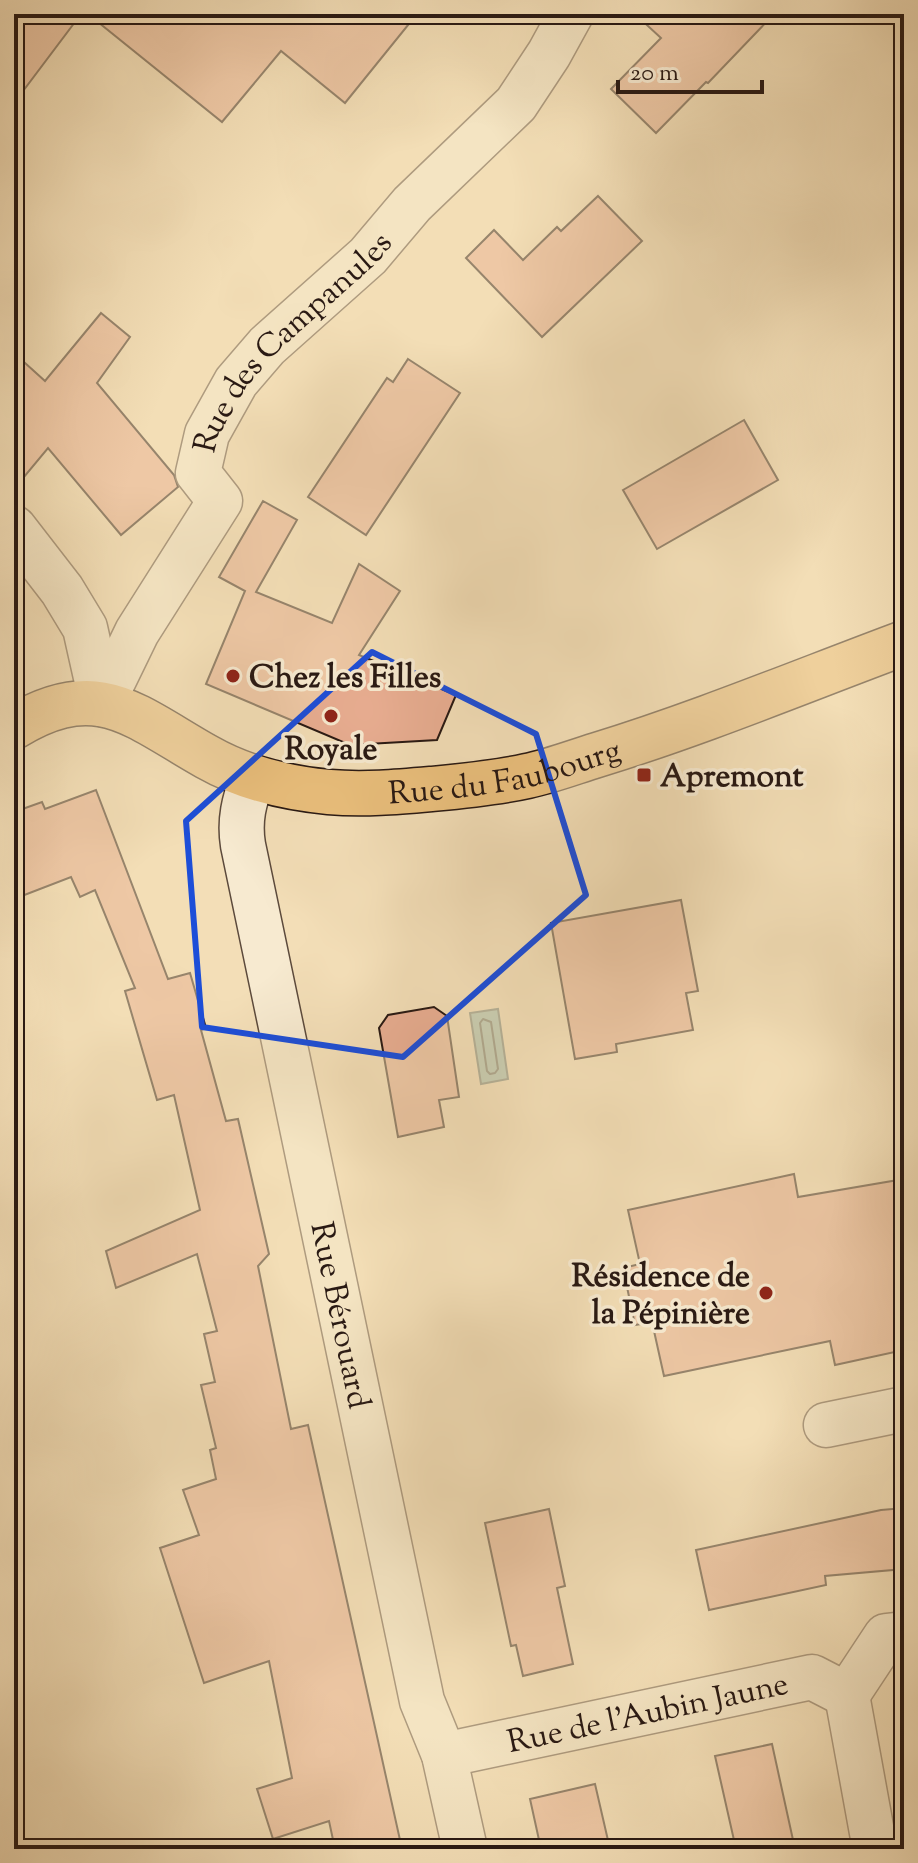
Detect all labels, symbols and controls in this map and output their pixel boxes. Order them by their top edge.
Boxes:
scale bar [618,44,762,94]
text: 20 m [630,57,679,91]
street label: Rue des Campanules [183,223,405,457]
place label: Chez les Filles [249,656,441,702]
marker: Chez les Filles [224,667,242,685]
marker: Royale [322,707,340,725]
place label: Royale [285,728,377,774]
street label: Rue du Faubourg [387,729,627,818]
place label: Apremont [660,755,804,801]
marker: Apremont [635,766,653,784]
street label: Rue Bérouard [296,1218,380,1413]
place label: Résidence de la Pépinière [571,1255,750,1338]
marker: Résidence de la Pépinière [757,1284,775,1302]
street label: Rue de l'Aubin Jaune [503,1663,793,1767]

